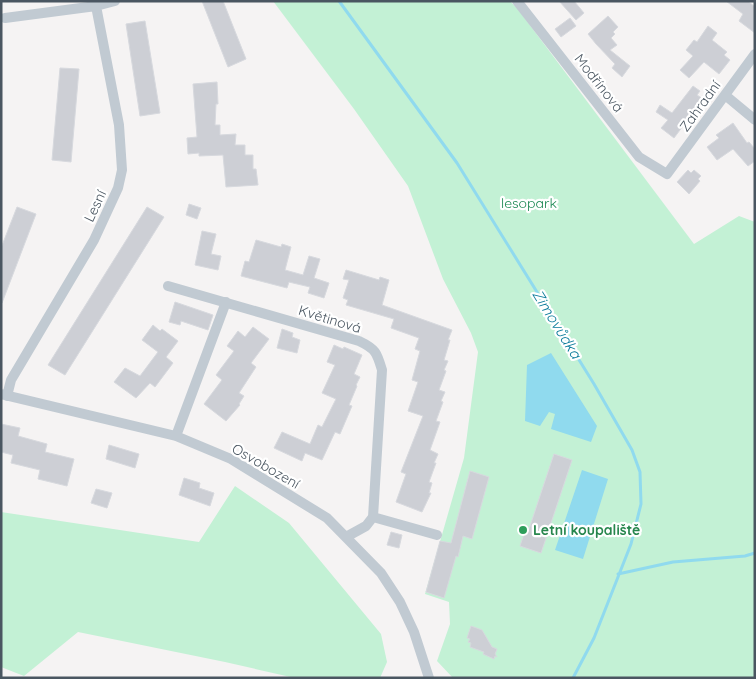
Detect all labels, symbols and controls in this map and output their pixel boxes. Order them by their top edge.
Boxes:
street label: Modřínová [571,50,627,116]
street label: Zahradní [675,77,725,135]
street label: Lesní [80,187,110,225]
park label: lesopark [501,194,557,212]
water label: Zimovůdka [528,286,586,363]
street label: Květinová [296,301,364,337]
street label: Osvobození [229,439,303,493]
place label: Letní koupaliště [533,521,640,539]
marker: Letní koupaliště [517,524,529,536]

